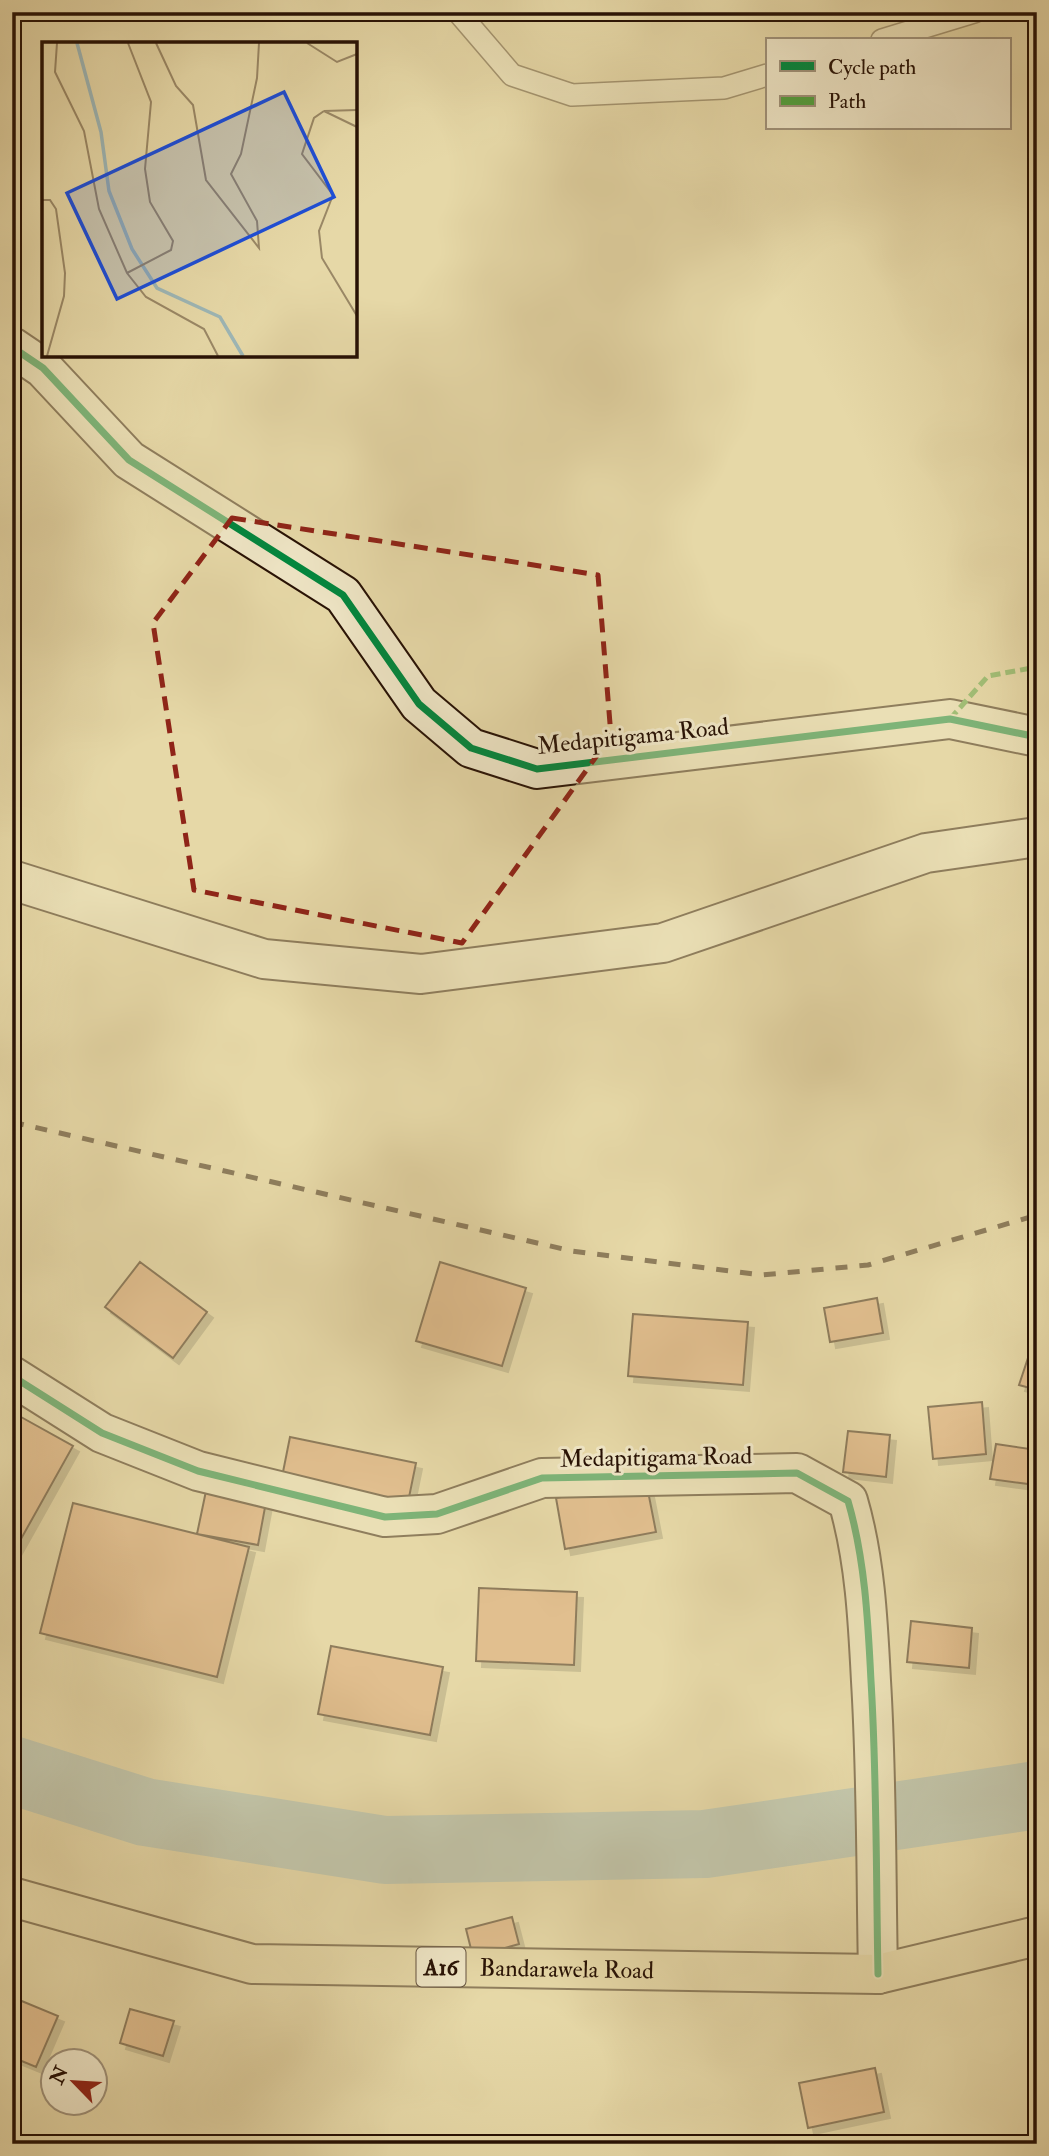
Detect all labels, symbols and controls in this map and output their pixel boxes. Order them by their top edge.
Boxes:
legend [766,38,1010,130]
inset map [42,42,357,357]
text: Cycle path [828,54,916,81]
text: Path [828,88,866,115]
street label: Medapitigama Road [536,711,731,762]
street label: Medapitigama Road [560,1440,753,1475]
road number: A16 [416,1948,466,1986]
street label: Bandarawela Road [479,1953,654,1986]
north arrow [38,2048,108,2118]
text: N [45,2062,74,2089]

